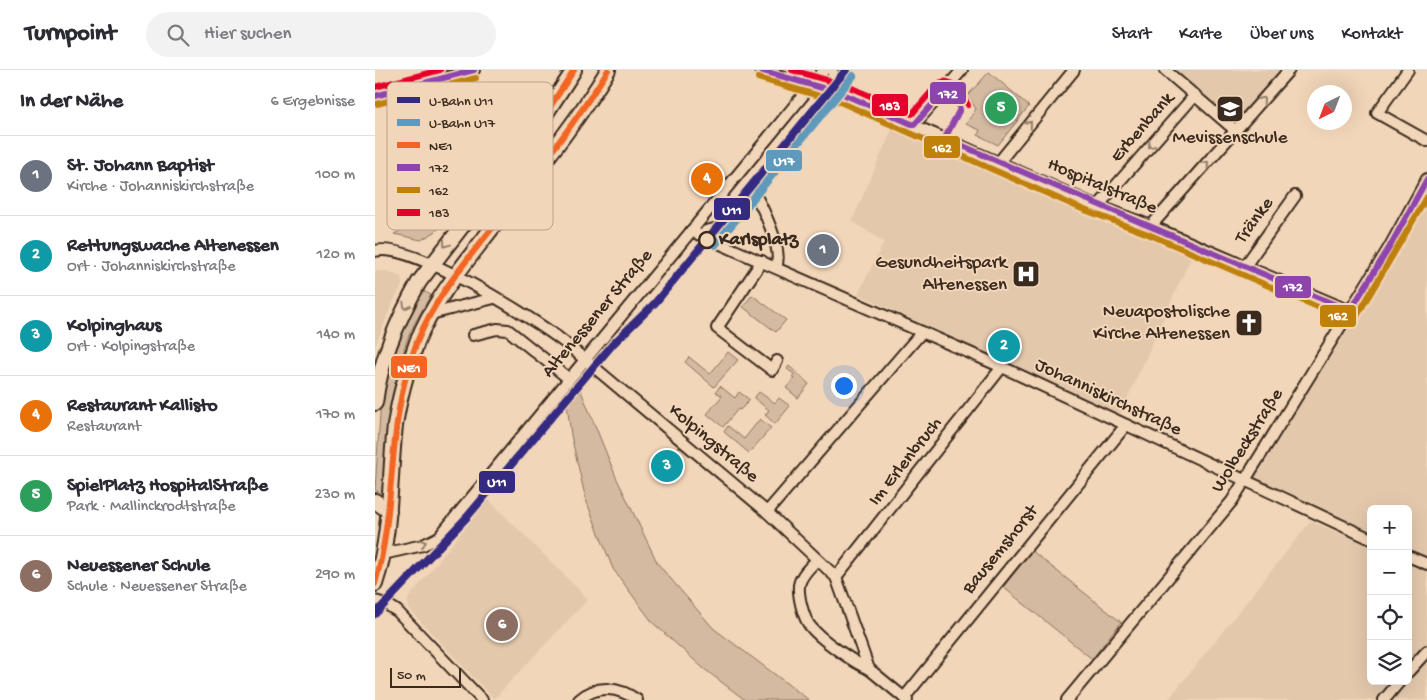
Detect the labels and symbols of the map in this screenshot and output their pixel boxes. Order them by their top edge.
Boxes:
line badge: 172 [929,81,967,105]
legend [387,82,553,230]
north arrow [1307,85,1352,130]
text: 172 [937,87,958,104]
street label: Erbenbank [1106,87,1181,168]
pin: 5 [985,89,1017,127]
line badge: 183 [871,93,909,117]
text: U-Bahn U11 [429,94,493,111]
school or university icon: Mevissenschule [1215,94,1245,124]
one-way arrow [1257,97,1266,106]
text: 183 [879,99,900,116]
text: U-Bahn U17 [429,116,496,133]
one-way arrow [1023,121,1032,130]
place label: Mevissenschule [1173,127,1288,150]
line badge: 162 [923,135,961,159]
text: NE1 [429,139,453,156]
one-way arrow [1148,140,1157,149]
text: 162 [931,141,952,158]
line badge: U17 [765,149,803,172]
text: U17 [773,154,795,171]
street label: Hospitalstraße [1044,154,1161,221]
pin: 4 [691,160,723,198]
one-way arrow [1201,160,1210,169]
text: 172 [428,161,449,178]
text: 162 [428,184,449,201]
street label: Tränke [1230,193,1280,250]
line badge: U11 [713,197,751,221]
text: U11 [722,203,742,220]
text: 183 [428,206,450,223]
place label: Karlsplatz [718,229,800,252]
marker: Karlsplatz [698,231,716,249]
pin: 1 [807,231,839,269]
one-way arrow [444,238,452,247]
street label: Altenessener Straße [537,245,659,383]
place label: Gesundheitspark Altenessen [875,252,1009,297]
hospital icon: Gesundheitspark Altenessen [1011,259,1041,289]
line badge: 172 [1274,275,1312,299]
text: 172 [1282,280,1303,297]
one-way arrow [402,300,412,309]
place label: Neuapostolische Kirche Altenessen [1093,301,1230,346]
line badge: 162 [1319,304,1357,328]
church icon: Neuapostolische Kirche Altenessen [1234,308,1264,338]
text: 162 [1327,309,1348,326]
pin: 2 [988,327,1020,365]
street label: Johanniskirchstraße [1031,354,1185,442]
line badge: NE1 [390,355,428,379]
text: NE1 [397,361,421,378]
your location [831,373,857,399]
street label: Wolbeckstraße [1207,385,1289,497]
street label: Kolpingstraße [663,399,763,489]
street label: Im Erlenbruch [864,413,948,511]
pin: 3 [651,447,683,485]
line badge: U11 [478,470,516,494]
text: U11 [487,475,507,492]
street label: Bausemshorst [957,499,1045,600]
one-way arrow [419,539,427,549]
pin: 6 [486,606,518,644]
scale bar [390,665,461,688]

